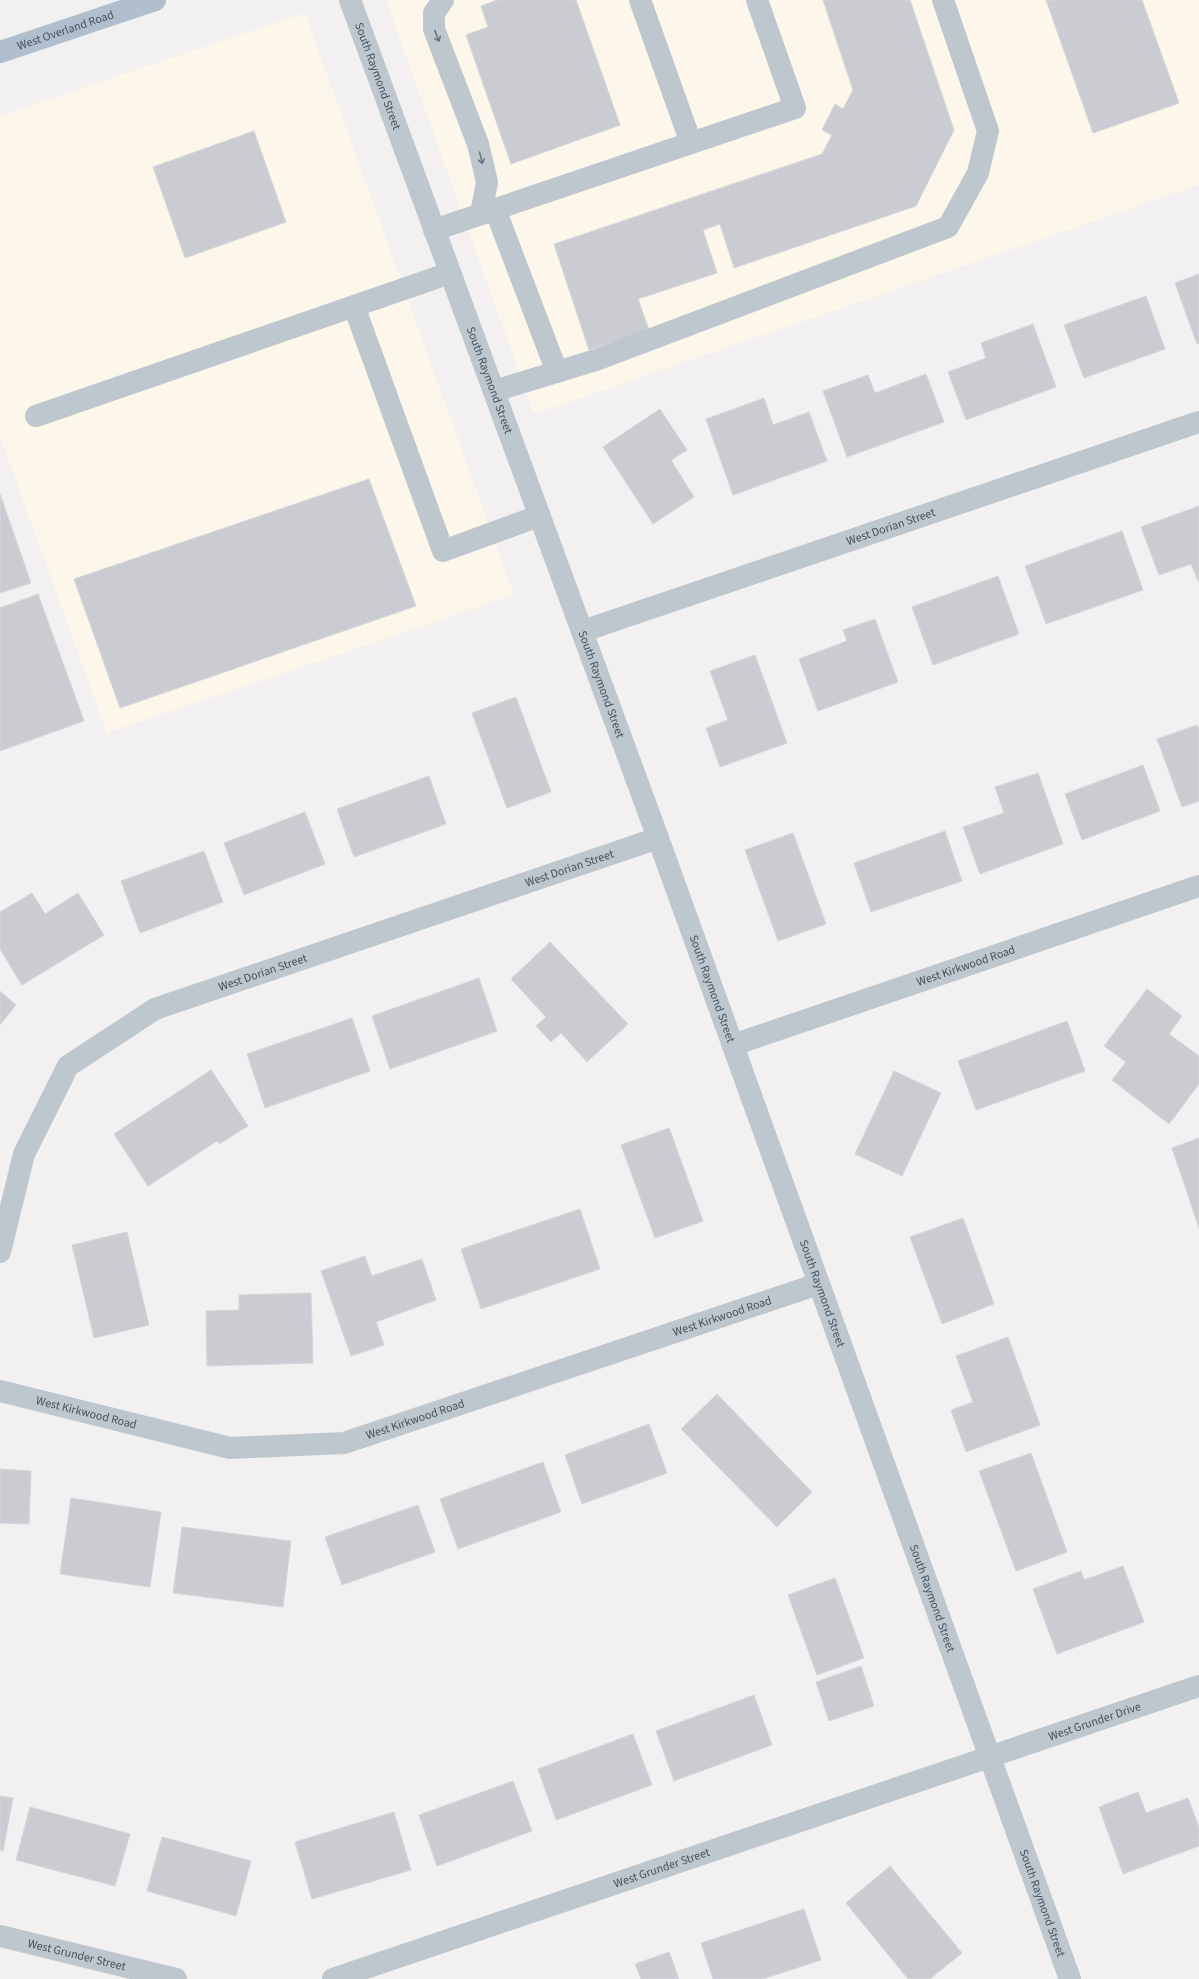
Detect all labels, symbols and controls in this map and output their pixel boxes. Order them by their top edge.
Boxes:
street label: West Overland Road [15,6,116,55]
street label: South Raymond Street [350,20,405,132]
one-way arrow [433,30,441,42]
one-way arrow [478,151,485,164]
street label: South Raymond Street [462,324,517,436]
street label: West Dorian Street [844,504,938,550]
street label: South Raymond Street [574,628,629,740]
street label: West Dorian Street [523,846,616,892]
street label: South Raymond Street [685,933,739,1045]
street label: West Kirkwood Road [914,941,1018,991]
street label: West Dorian Street [216,950,309,996]
street label: South Raymond Street [795,1237,849,1350]
street label: West Kirkwood Road [671,1292,774,1341]
street label: West Kirkwood Road [34,1392,138,1434]
street label: West Kirkwood Road [364,1395,467,1444]
street label: South Raymond Street [905,1542,959,1654]
street label: West Grunder Drive [1046,1698,1143,1745]
street label: West Grunder Street [611,1844,712,1892]
street label: South Raymond Street [1015,1847,1069,1959]
street label: West Grunder Street [26,1935,128,1975]

